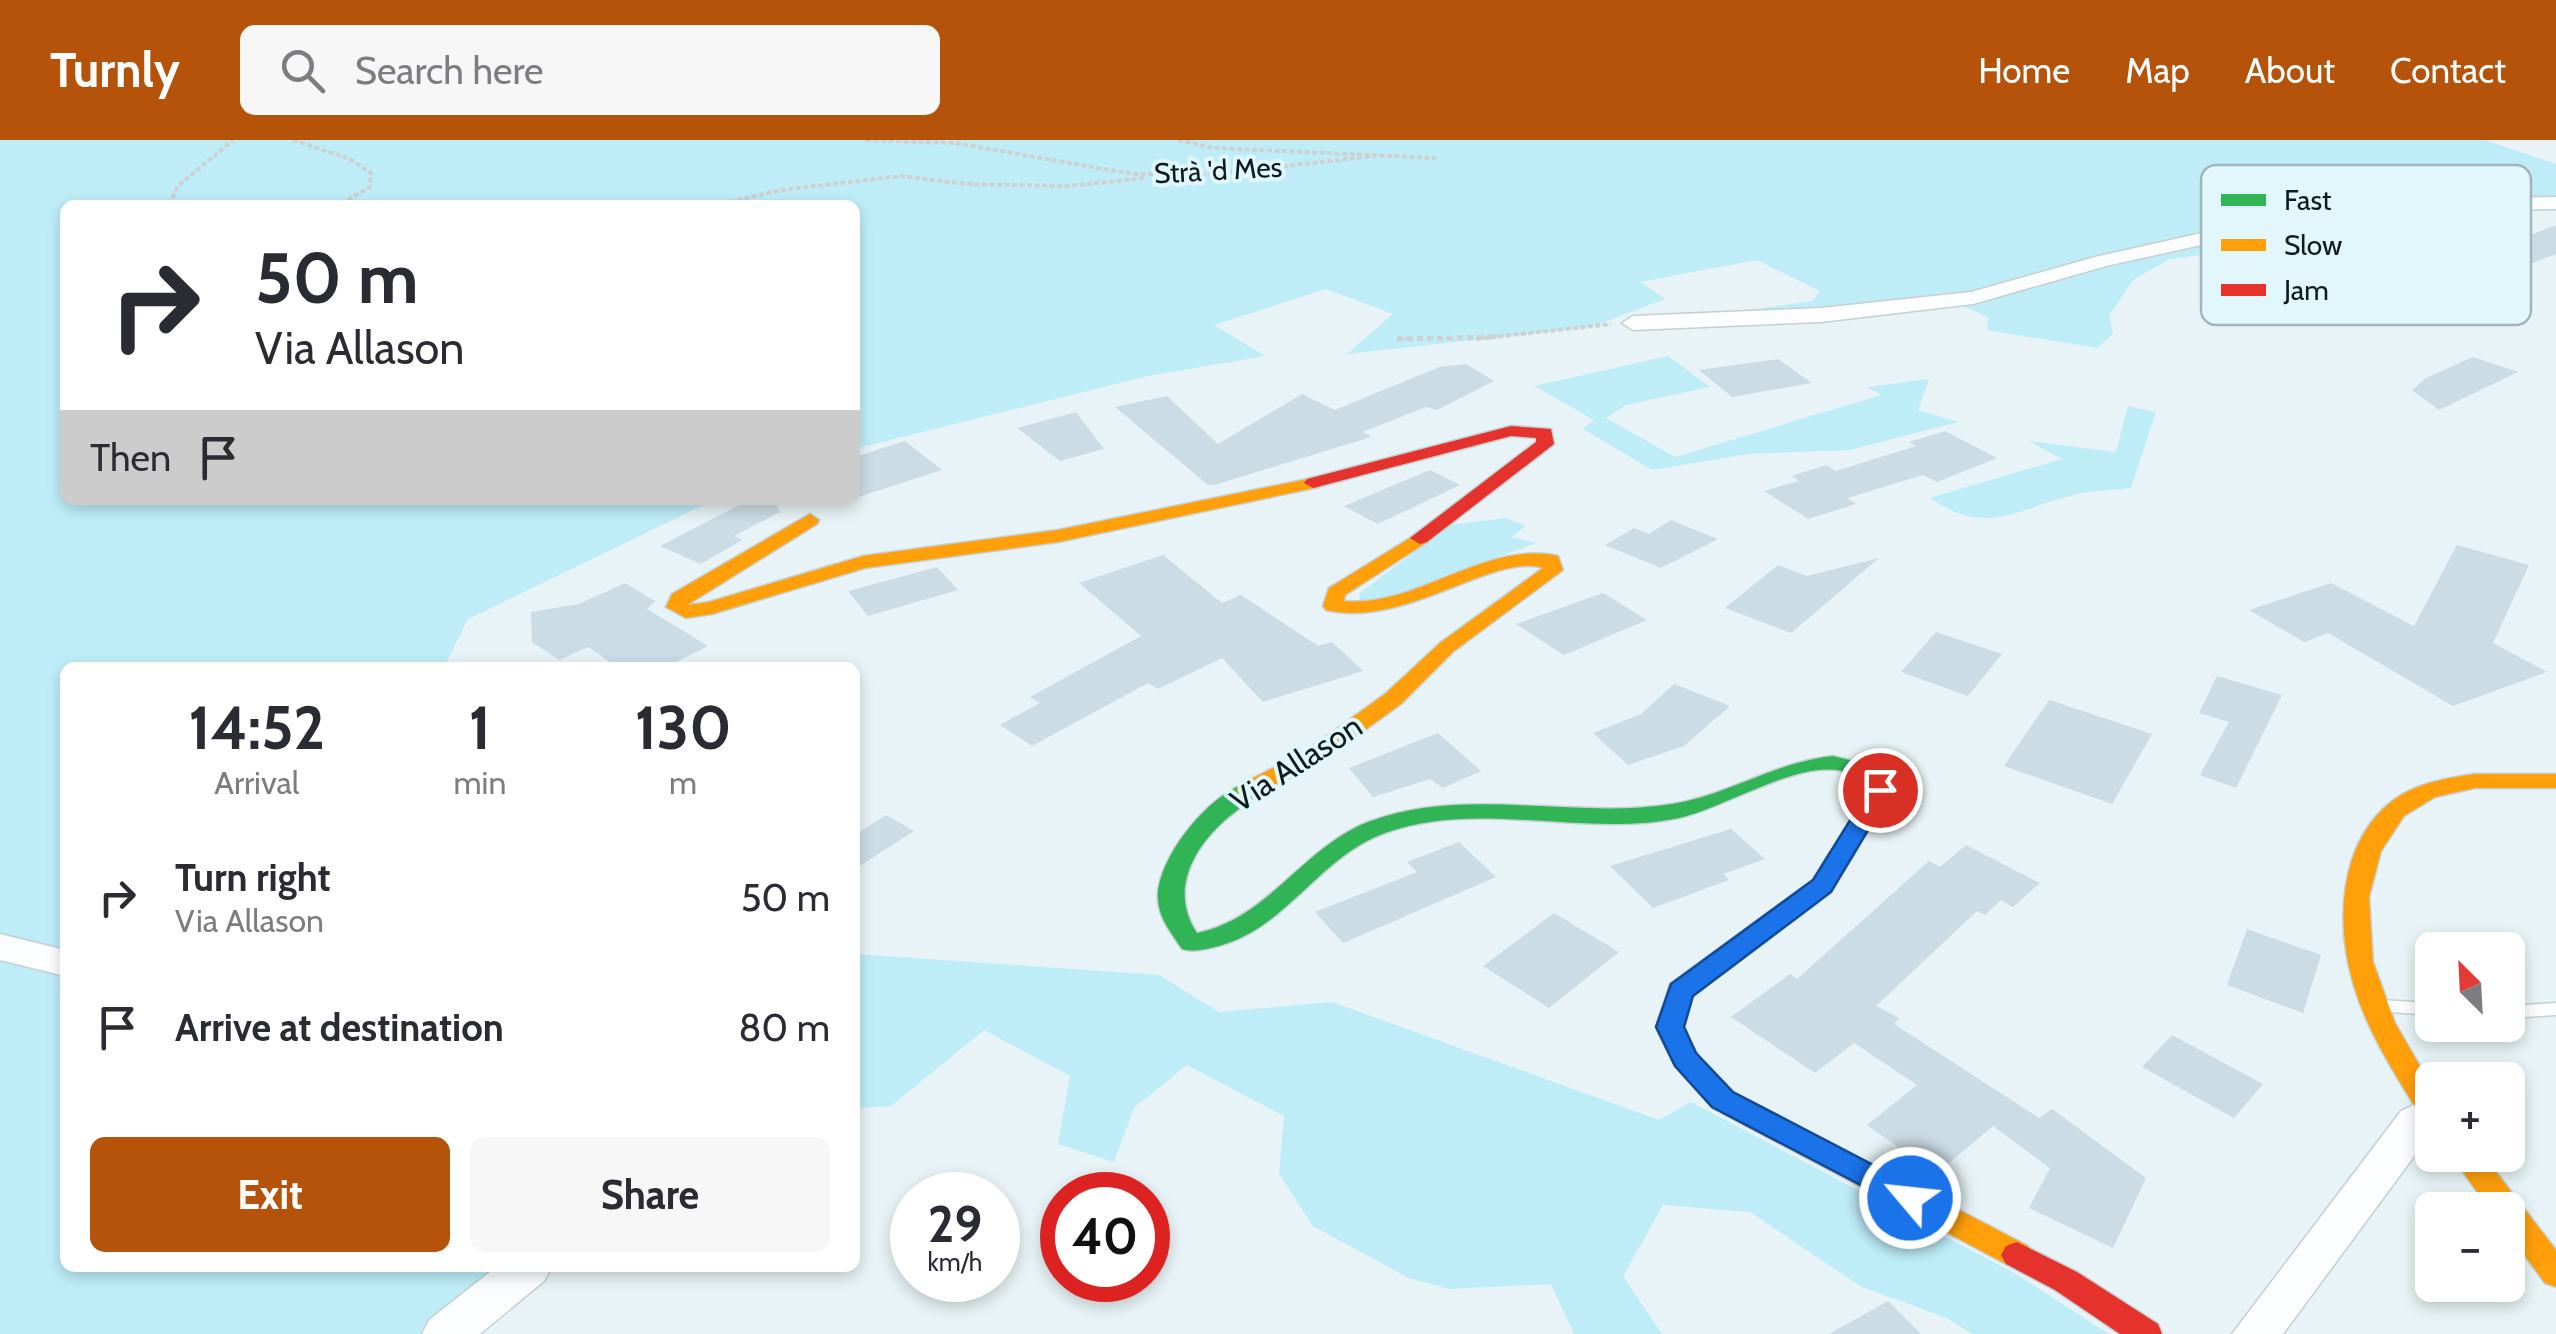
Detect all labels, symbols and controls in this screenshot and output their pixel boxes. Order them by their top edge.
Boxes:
search box [240,25,940,115]
text: Turnly [50,41,180,99]
icon: search [275,43,330,98]
text: Search here [355,47,544,94]
text: Home [1978,49,2070,92]
text: Map [2125,49,2190,92]
text: About [2245,49,2335,92]
text: Contact [2390,49,2506,92]
street label: Strà 'd Mes [1153,150,1283,190]
legend [2201,165,2531,325]
text: Fast [2284,183,2332,217]
text: Slow [2284,228,2342,262]
text: 50 m [255,235,419,321]
icon: right [90,240,220,370]
text: Jam [2283,273,2329,307]
text: Via Allason [255,321,464,375]
icon: arrive [191,430,246,485]
text: Then [90,434,171,481]
text: 14:52 [188,691,325,764]
text: 1 [469,691,491,764]
text: 130 [635,691,732,764]
street label: Via Allason [1223,706,1369,820]
pin [1838,748,1923,833]
text: Arrival [214,763,299,802]
text: min [454,763,506,802]
text: m [669,763,697,802]
icon: arrive [1853,763,1908,818]
text: Turn right [175,854,331,901]
icon: right [90,870,145,925]
text: 50 m [741,874,830,921]
text: Via Allason [175,901,324,940]
north arrow [2415,932,2525,1042]
map controls [2415,932,2525,1302]
icon: arrive [90,1000,145,1055]
text: Arrive at destination [175,1004,504,1051]
text: 80 m [739,1004,830,1051]
button: + [2415,1062,2525,1172]
button: Exit [90,1137,450,1252]
button: Share [470,1137,830,1252]
position arrow [1858,1146,1962,1250]
speed limit sign: 40 [1040,1172,1170,1302]
button: − [2415,1192,2525,1302]
text: 29 [928,1194,982,1255]
text: km/h [928,1247,982,1277]

